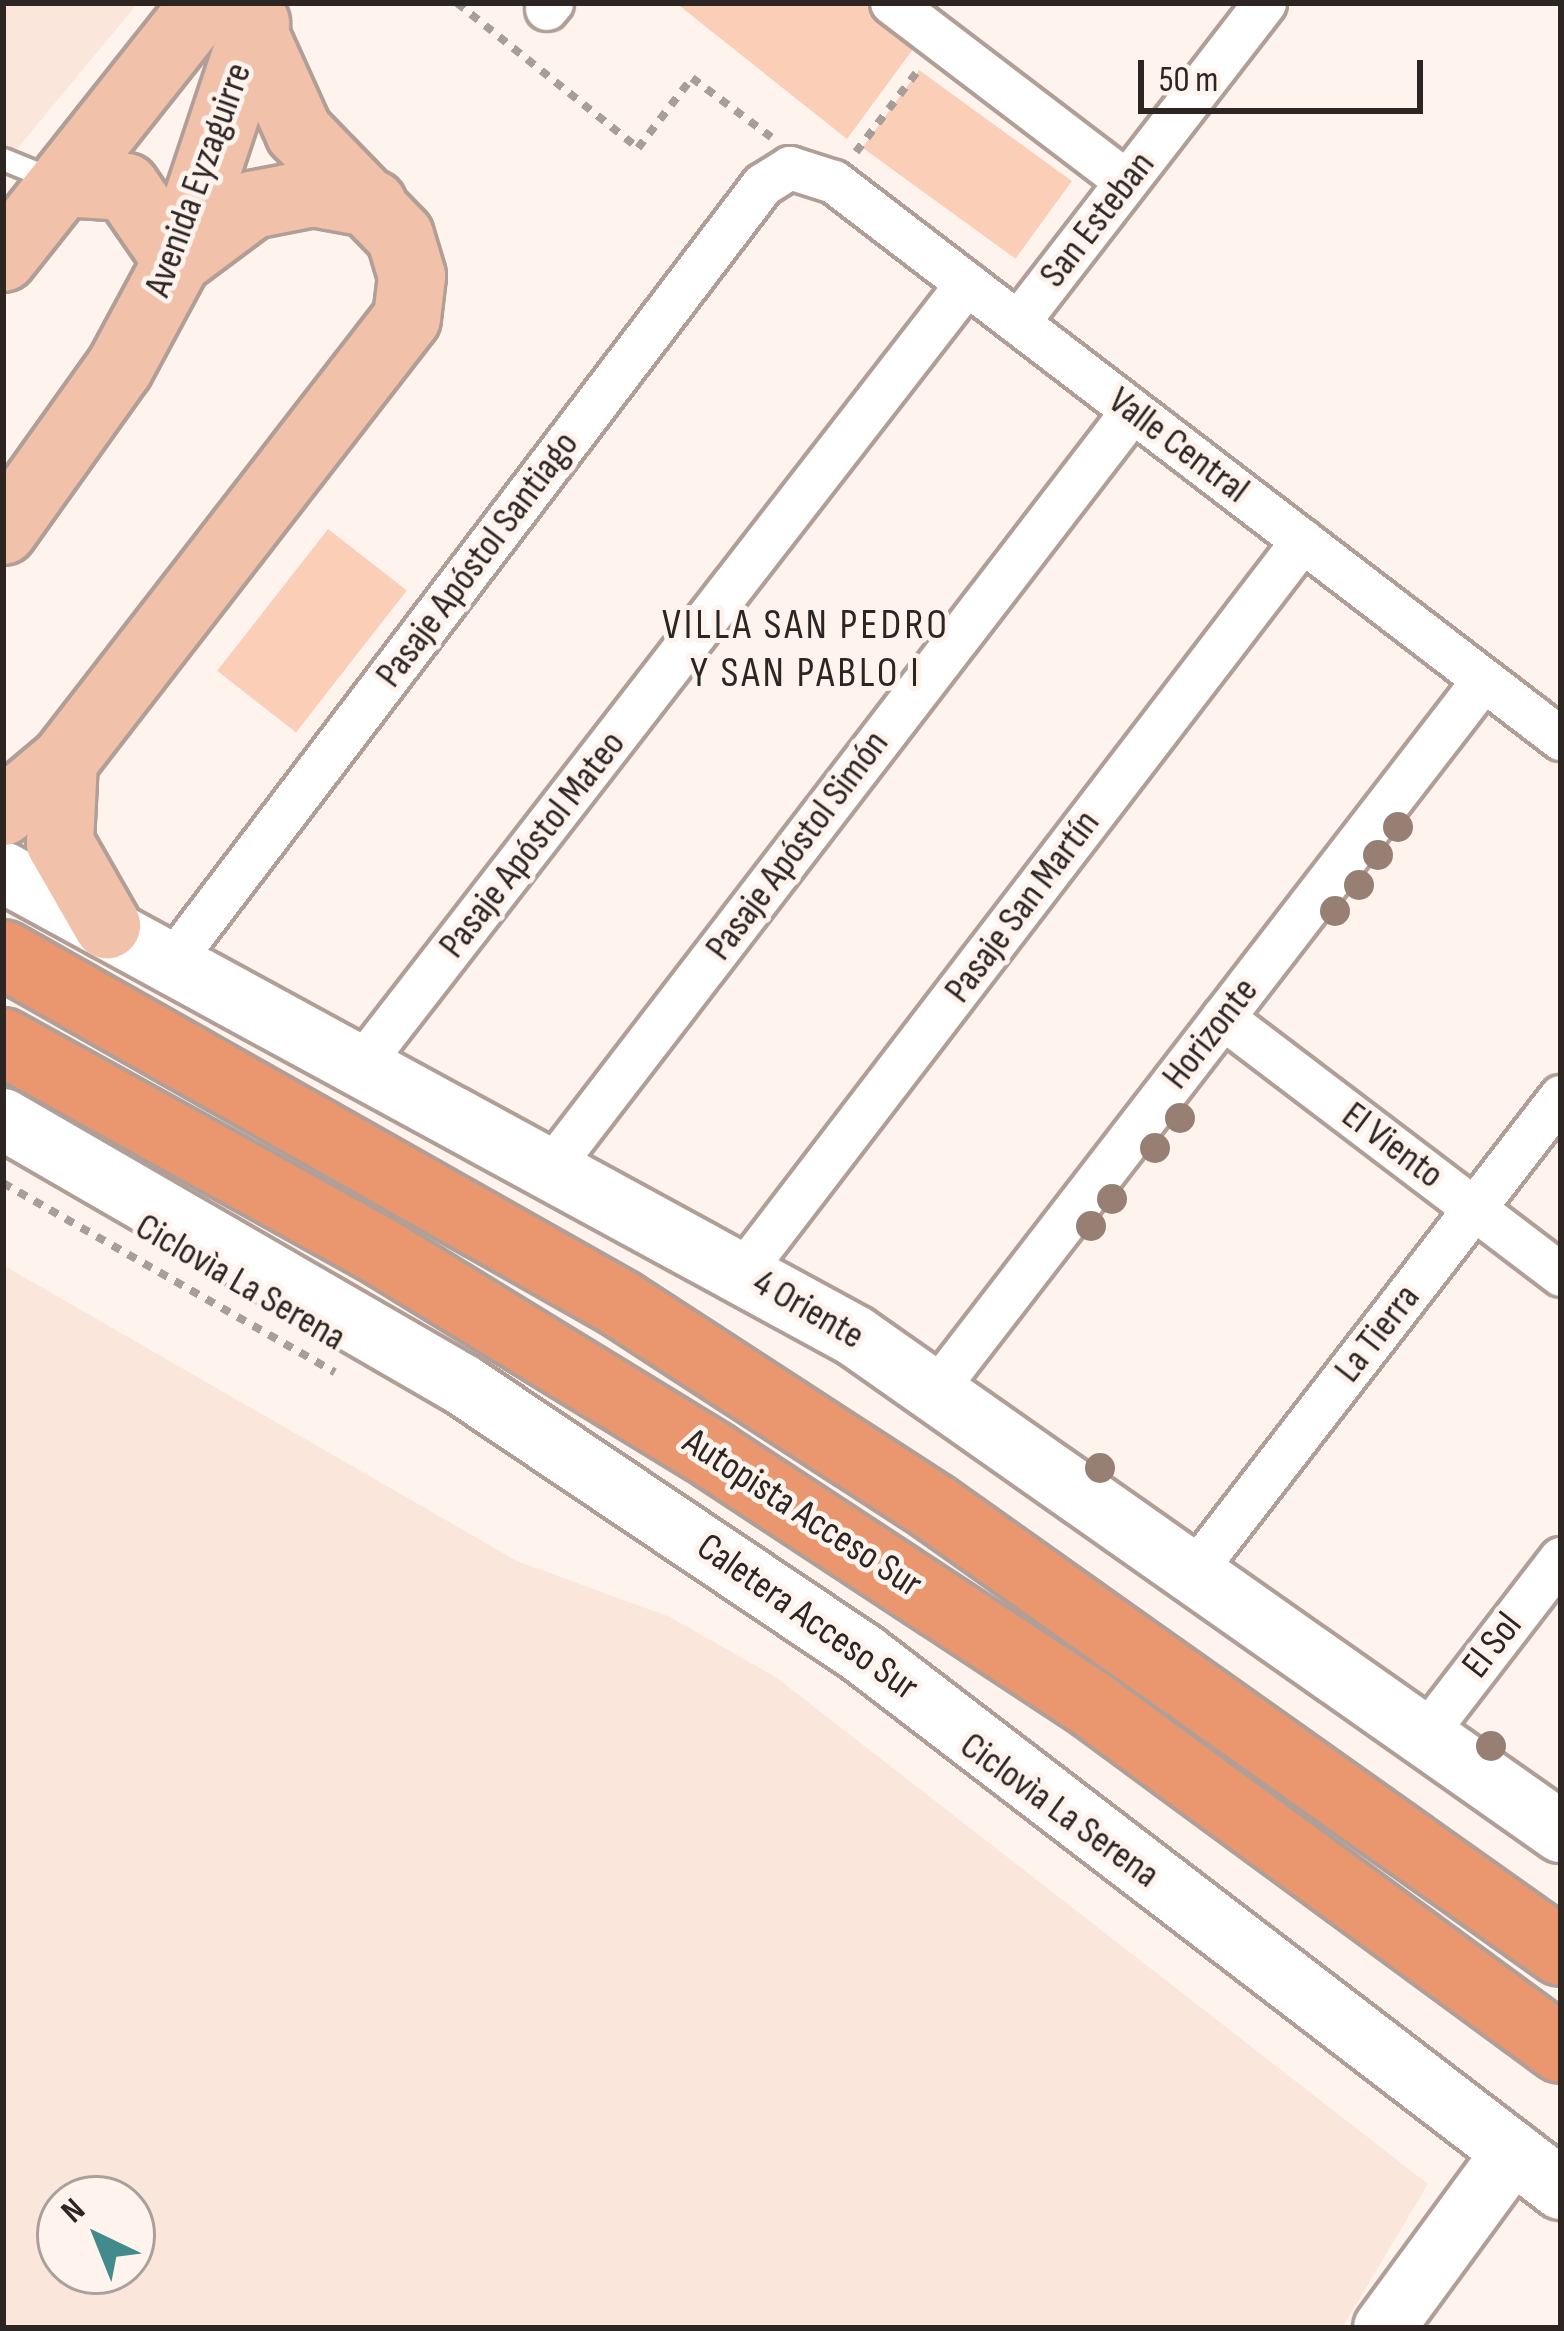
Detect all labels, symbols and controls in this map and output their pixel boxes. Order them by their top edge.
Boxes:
scale bar [1144,36,1429,110]
street label: Avenida Eyzaguirre [135,57,263,303]
text: 50 m [1159,59,1218,102]
street label: San Esteban [1030,143,1166,297]
street label: Valle Central [1099,378,1257,514]
street label: Pasaje Apóstol Santiago [367,423,589,697]
district label: VILLA SAN PEDRO Y SAN PABLO I [662,601,950,700]
street label: Pasaje Apóstol Mateo [430,722,636,968]
street label: Pasaje Apóstol Simón [696,722,900,970]
street label: Pasaje San Martín [935,801,1111,1013]
street label: Horizonte [1153,969,1269,1099]
street label: El Viento [1332,1093,1452,1199]
street label: Ciclovìa La Serena [127,1204,353,1362]
street label: 4 Oriente [744,1260,872,1360]
street label: La Tierra [1325,1276,1431,1392]
street label: Autopista Acceso Sur [674,1419,930,1609]
street label: Caletera Acceso Sur [687,1524,927,1712]
street label: El Sol [1453,1604,1533,1688]
street label: Ciclovìa La Serena [950,1723,1168,1899]
north arrow [36,2175,156,2295]
text: N [53,2190,94,2232]

